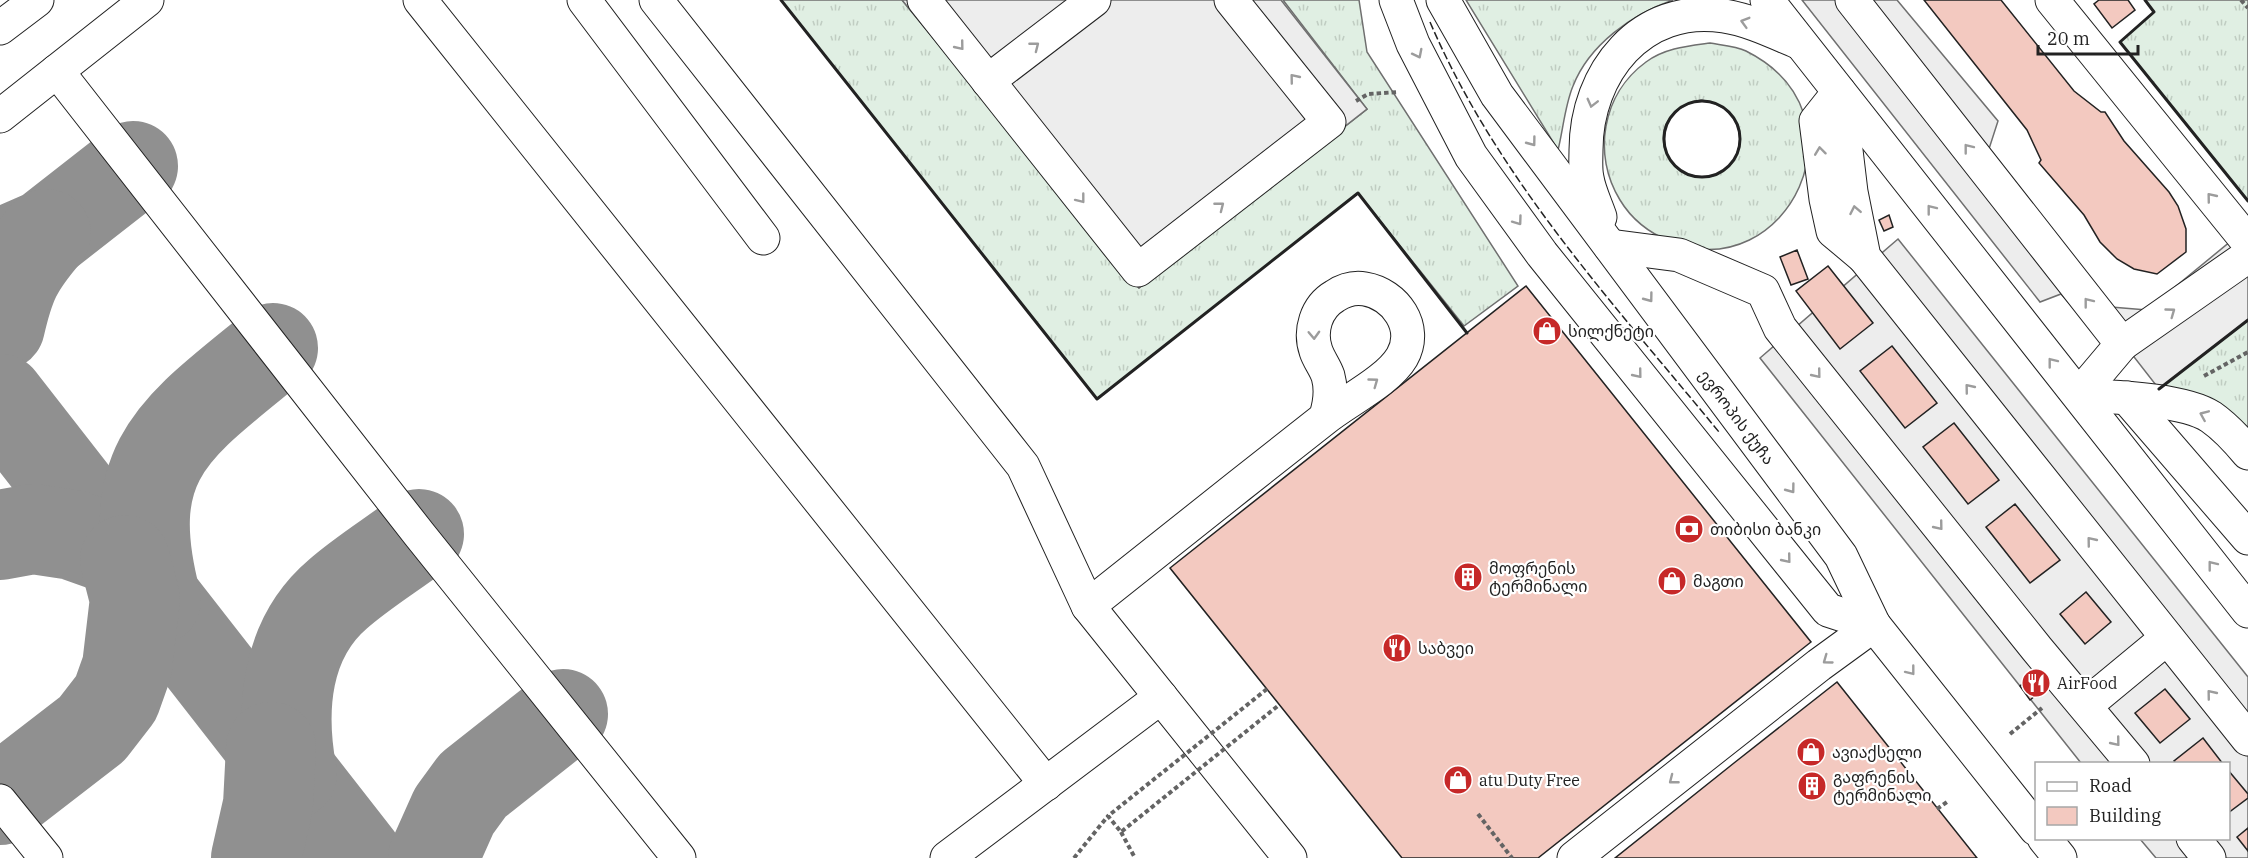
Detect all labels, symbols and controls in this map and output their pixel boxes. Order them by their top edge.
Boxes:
one-way arrow [1740,17,1751,29]
scale bar [2038,18,2138,56]
text: 20 m [2047,27,2090,50]
one-way arrow [952,39,963,50]
one-way arrow [1028,42,1039,53]
one-way arrow [1411,48,1422,59]
one-way arrow [1290,74,1301,85]
one-way arrow [1587,98,1600,108]
one-way arrow [1525,136,1536,147]
one-way arrow [1964,144,1975,155]
one-way arrow [1814,146,1826,155]
one-way arrow [1074,192,1085,203]
one-way arrow [2208,192,2219,203]
one-way arrow [1213,203,1224,214]
one-way arrow [1849,205,1862,215]
one-way arrow [1928,205,1939,216]
one-way arrow [1511,215,1522,226]
one-way arrow [1642,292,1653,303]
one-way arrow [2084,298,2095,309]
one-way arrow [2165,308,2176,319]
shop icon: სილქნეტი [1531,315,1563,347]
place label: სილქნეტი [1568,321,1654,342]
one-way arrow [1308,331,1321,340]
one-way arrow [2049,358,2060,369]
street label: ევროპის ქუჩა [1695,366,1779,468]
one-way arrow [1809,367,1820,378]
one-way arrow [1631,368,1642,379]
one-way arrow [1367,378,1378,389]
one-way arrow [1965,384,1976,395]
one-way arrow [2200,410,2211,422]
one-way arrow [1783,482,1794,493]
bank icon: თიბისი ბანკი [1673,513,1705,545]
place label: თიბისი ბანკი [1710,519,1821,539]
one-way arrow [1931,519,1942,530]
one-way arrow [2087,537,2098,548]
one-way arrow [1779,552,1790,563]
place label: მოფრენის ტერმინალი [1489,558,1587,597]
building icon: მოფრენის ტერმინალი [1452,561,1484,593]
one-way arrow [2208,561,2219,572]
shop icon: მაგთი [1656,565,1688,597]
place label: მაგთი [1693,571,1744,591]
restaurant icon: საბვეი [1381,632,1413,664]
place label: საბვეი [1418,638,1474,658]
one-way arrow [1822,652,1833,663]
one-way arrow [1903,665,1914,676]
restaurant icon: AirFood [2020,667,2052,699]
place label: AirFood [2057,673,2118,693]
one-way arrow [2208,690,2219,701]
one-way arrow [2108,735,2119,746]
shop icon: ავიაქსელი [1795,736,1827,768]
place label: ავიაქსელი [1832,742,1922,763]
legend [2035,762,2230,840]
shop icon: atu Duty Free [1442,764,1474,796]
place label: გაფრენის ტერმინალი [1833,767,1931,806]
place label: atu Duty Free [1479,770,1580,790]
building icon: გაფრენის ტერმინალი [1796,770,1828,802]
one-way arrow [1669,772,1680,783]
text: Road [2089,774,2132,797]
text: Building [2089,804,2161,827]

